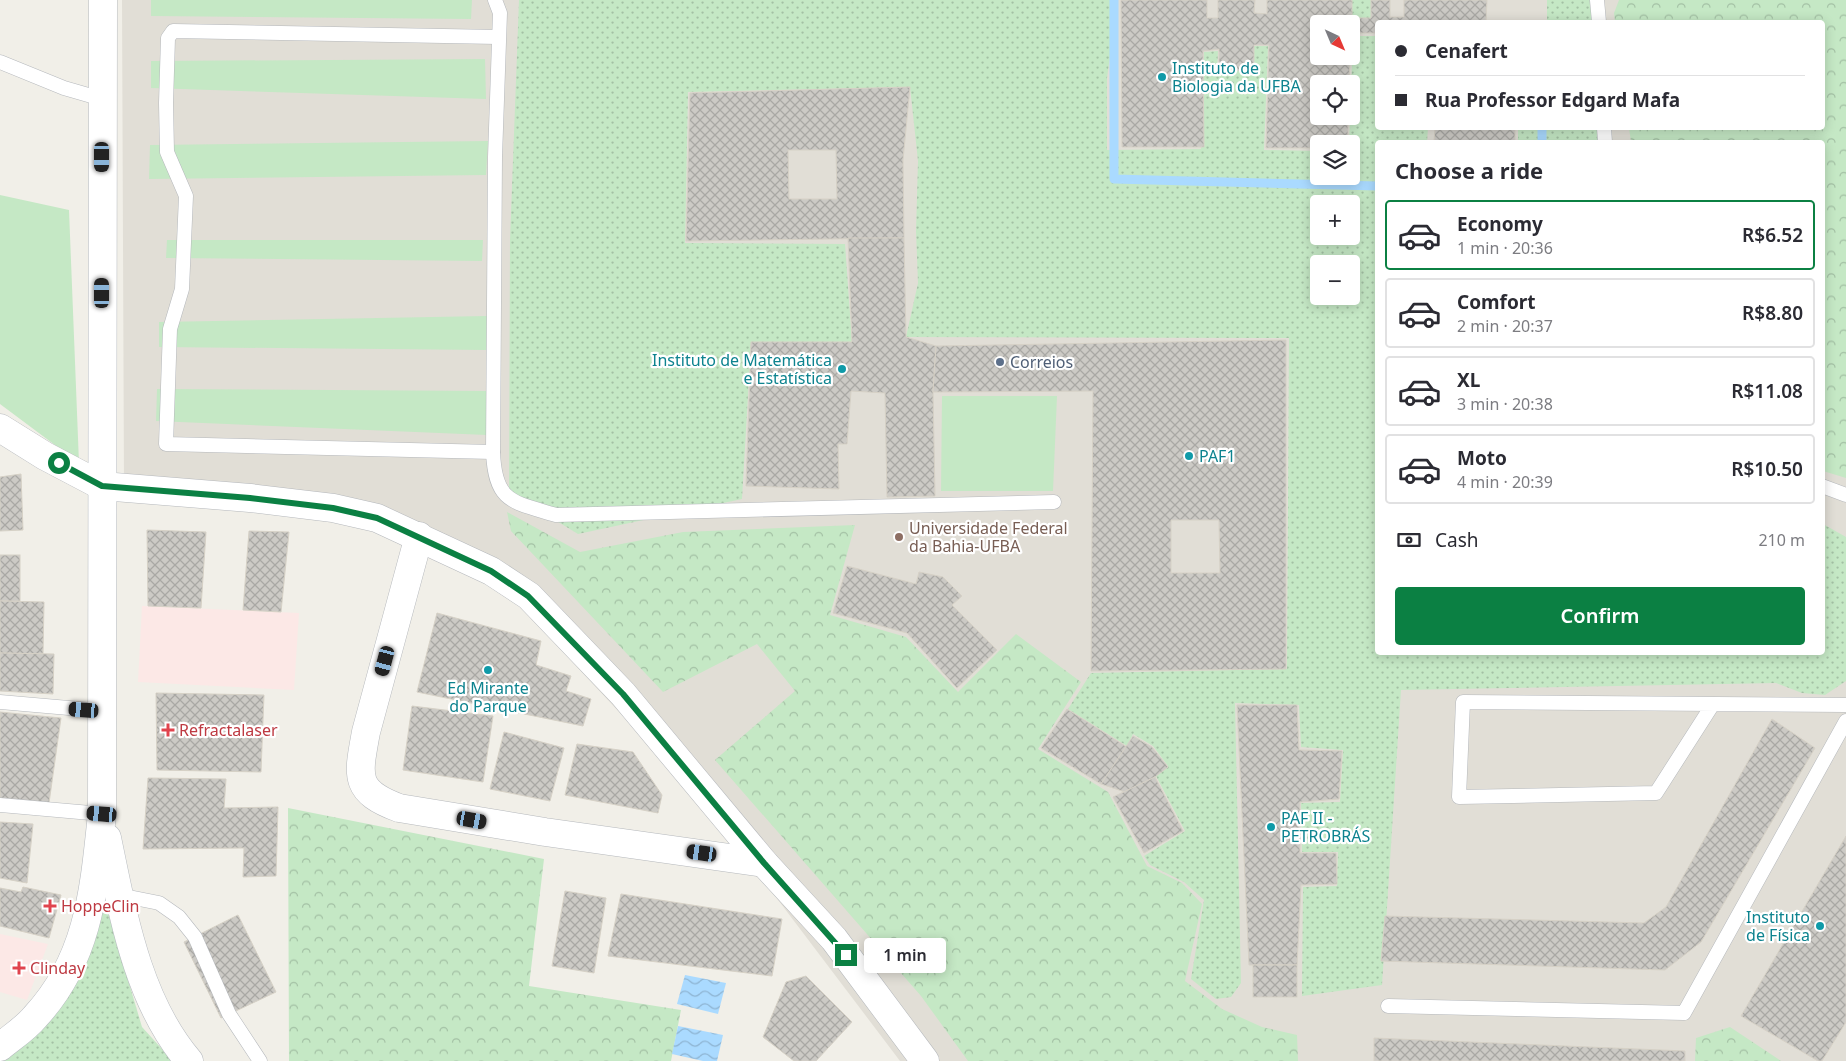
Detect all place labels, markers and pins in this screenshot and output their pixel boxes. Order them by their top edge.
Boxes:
place label: Instituto de Biologia da UFBA [1172,57,1301,97]
marker: Instituto de Biologia da UFBA [1156,71,1168,83]
place label: Instituto de Matemática e Estatística [652,349,832,389]
place label: Correios [1010,351,1073,373]
marker: Correios [994,356,1006,368]
marker: Instituto de Matemática e Estatística [836,363,848,375]
place label: PAF1 [1199,445,1236,467]
marker: PAF1 [1183,450,1195,462]
place label: Universidade Federal da Bahia-UFBA [909,517,1068,557]
marker: Universidade Federal da Bahia-UFBA [893,531,905,543]
marker: Ed Mirante do Parque [482,664,494,676]
place label: Ed Mirante do Parque [447,677,529,717]
place label: Refractalaser [179,719,278,741]
marker: Refractalaser [161,723,175,737]
place label: PAF II - PETROBRÁS [1281,807,1370,847]
marker: PAF II - PETROBRÁS [1265,821,1277,833]
place label: HoppeClin [61,895,140,917]
marker: HoppeClin [43,899,57,913]
place label: Instituto de Física [1746,906,1810,946]
marker: Instituto de Física [1814,920,1826,932]
place label: Clinday [30,957,86,979]
marker: Clinday [12,961,26,975]

